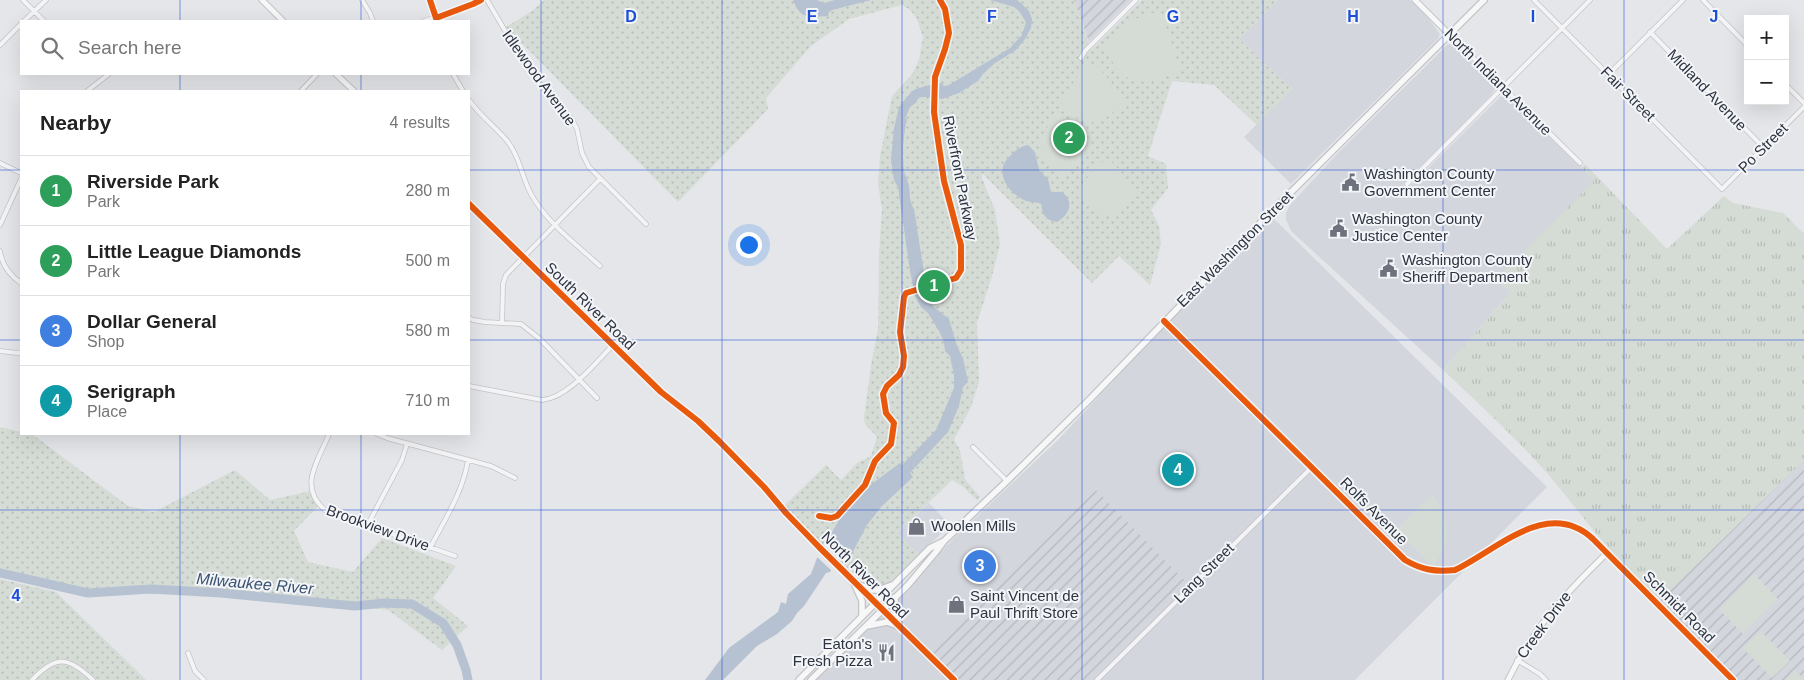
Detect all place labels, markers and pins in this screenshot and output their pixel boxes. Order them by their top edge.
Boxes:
pin: 2 [1053,119,1085,157]
place label: Washington County Government Center [1364,165,1496,199]
public building icon: Washington County Government Center [1340,173,1360,193]
place label: Washington County Justice Center [1352,210,1483,244]
public building icon: Washington County Justice Center [1328,218,1348,238]
place label: Washington County Sheriff Department [1402,251,1533,285]
public building icon: Washington County Sheriff Department [1378,259,1398,279]
pin: 1 [918,267,950,305]
pin: 4 [1162,451,1194,489]
shop icon: Woolen Mills [907,516,927,536]
place label: Woolen Mills [931,517,1016,534]
pin: 3 [964,547,996,585]
place label: Saint Vincent de Paul Thrift Store [970,587,1079,621]
shop icon: Saint Vincent de Paul Thrift Store [946,595,966,615]
place label: Eaton's Fresh Pizza [793,635,873,669]
restaurant icon: Eaton's Fresh Pizza [876,643,896,663]

